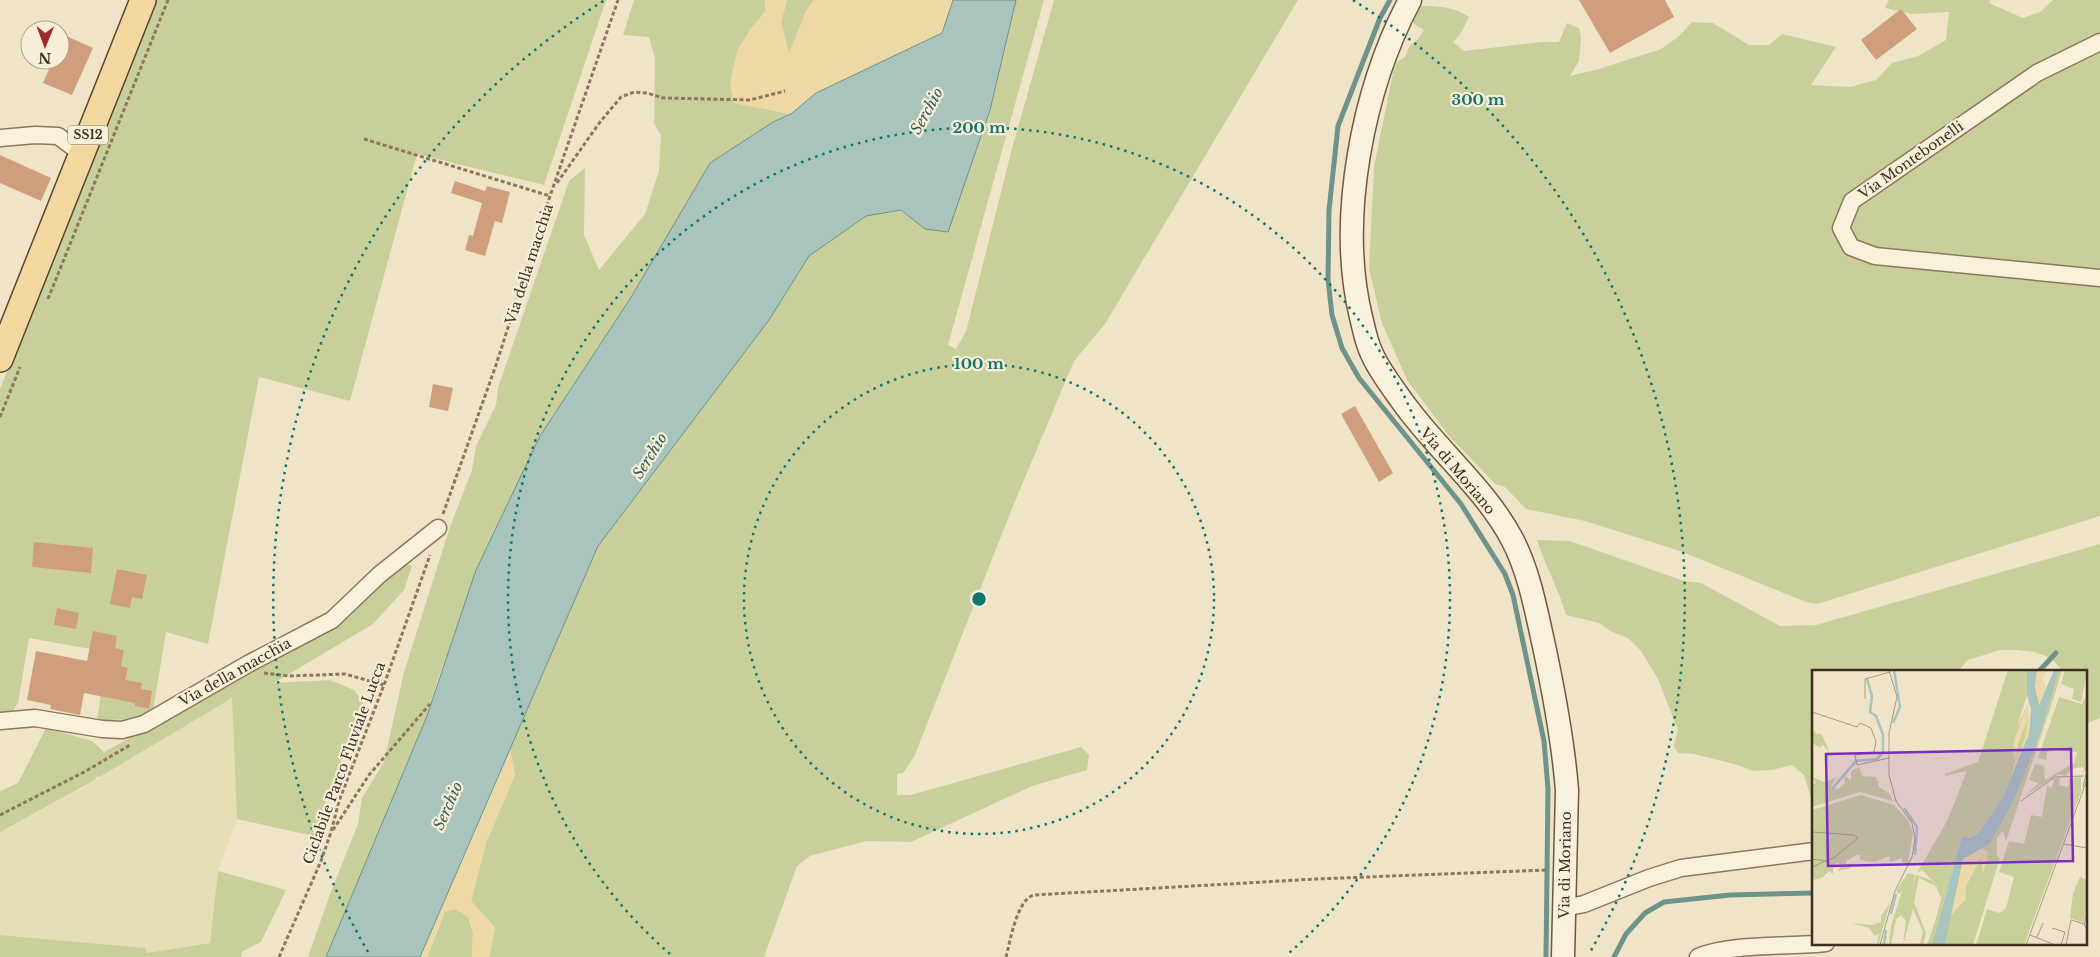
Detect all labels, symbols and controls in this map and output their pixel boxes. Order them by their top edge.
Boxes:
north arrow [20,20,70,70]
text: N [38,49,52,67]
water label: Serchio [906,84,947,137]
text: 300 m [1452,90,1505,109]
street label: Via Montebonelli [1854,117,1967,204]
text: 200 m [953,118,1006,137]
road number: SS12 [68,126,108,144]
street label: Via della macchia [501,201,557,327]
text: 100 m [954,354,1004,373]
street label: Via di Moriano [1416,423,1499,518]
water label: Serchio [628,429,671,482]
centre of rings [970,590,988,608]
street label: Via della macchia [175,634,294,711]
street label: Ciclabile Parco Fluviale Lucca [299,659,389,867]
inset map [1812,670,2088,944]
water label: Serchio [429,779,467,833]
street label: Via di Moriano [1555,811,1575,920]

